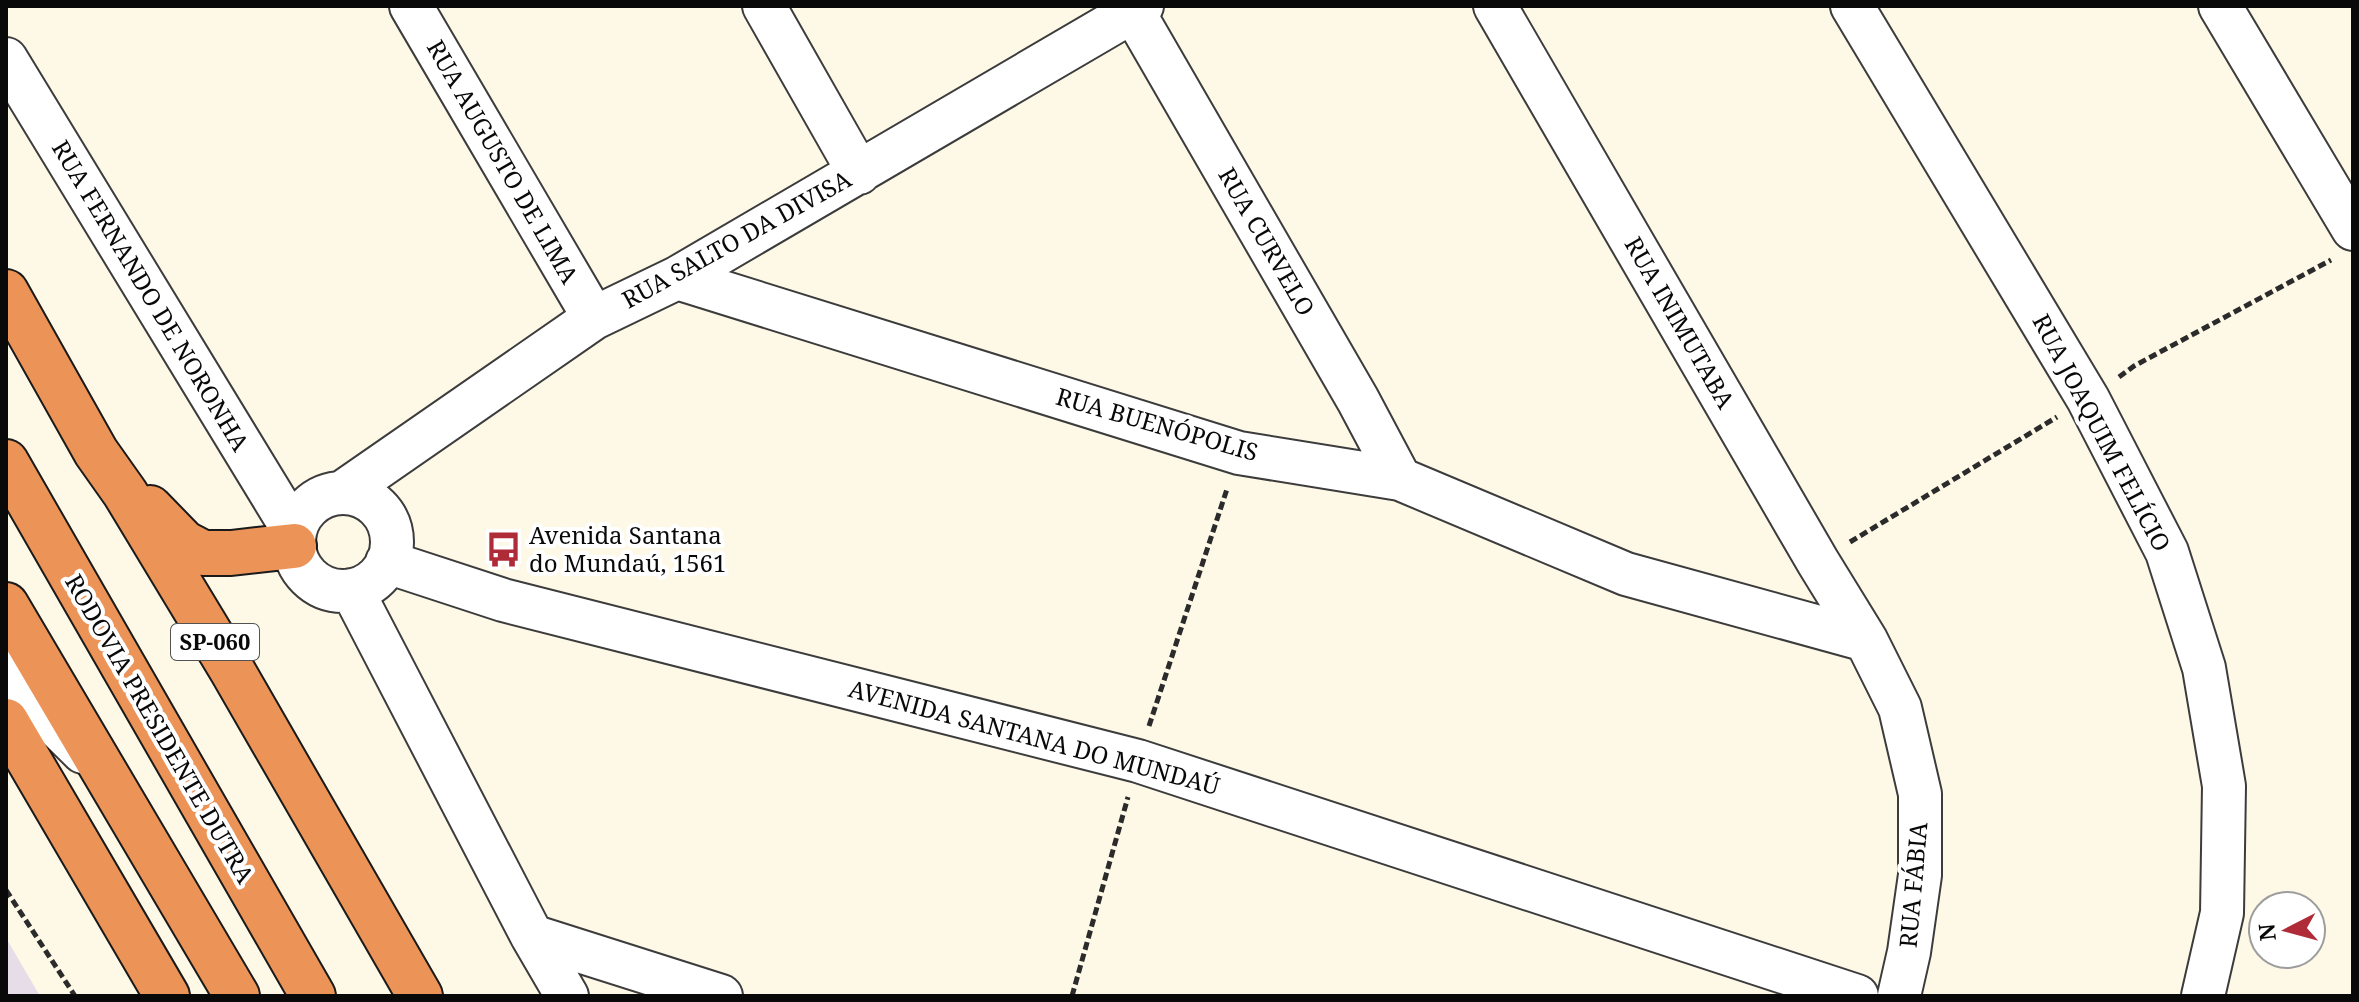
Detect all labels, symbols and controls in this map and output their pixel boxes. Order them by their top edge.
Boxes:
street label: RUA AUGUSTO DE LIMA [420,33,587,289]
street label: RUA FERNANDO DE NORONHA [45,134,258,457]
street label: RUA CURVELO [1211,161,1323,322]
street label: RUA SALTO DA DIVISA [616,162,857,315]
street label: RUA INIMUTABA [1618,230,1743,414]
street label: RUA JOAQUIM FELÍCIO [2026,308,2179,557]
street label: RUA BUENÓPOLIS [1053,379,1262,468]
place label: Avenida Santana do Mundaú, 1561 [529,518,726,579]
bus stop icon: Avenida Santana do Mundaú, 1561 [484,531,522,569]
street label: RODOVIA PRESIDENTE DUTRA [58,568,263,889]
road number: SP-060 [171,624,259,660]
street label: AVENIDA SANTANA DO MUNDAÚ [845,671,1224,802]
street label: RUA FÁBIA [1891,820,1934,949]
north arrow [2247,890,2327,970]
text: N [2250,922,2282,942]

